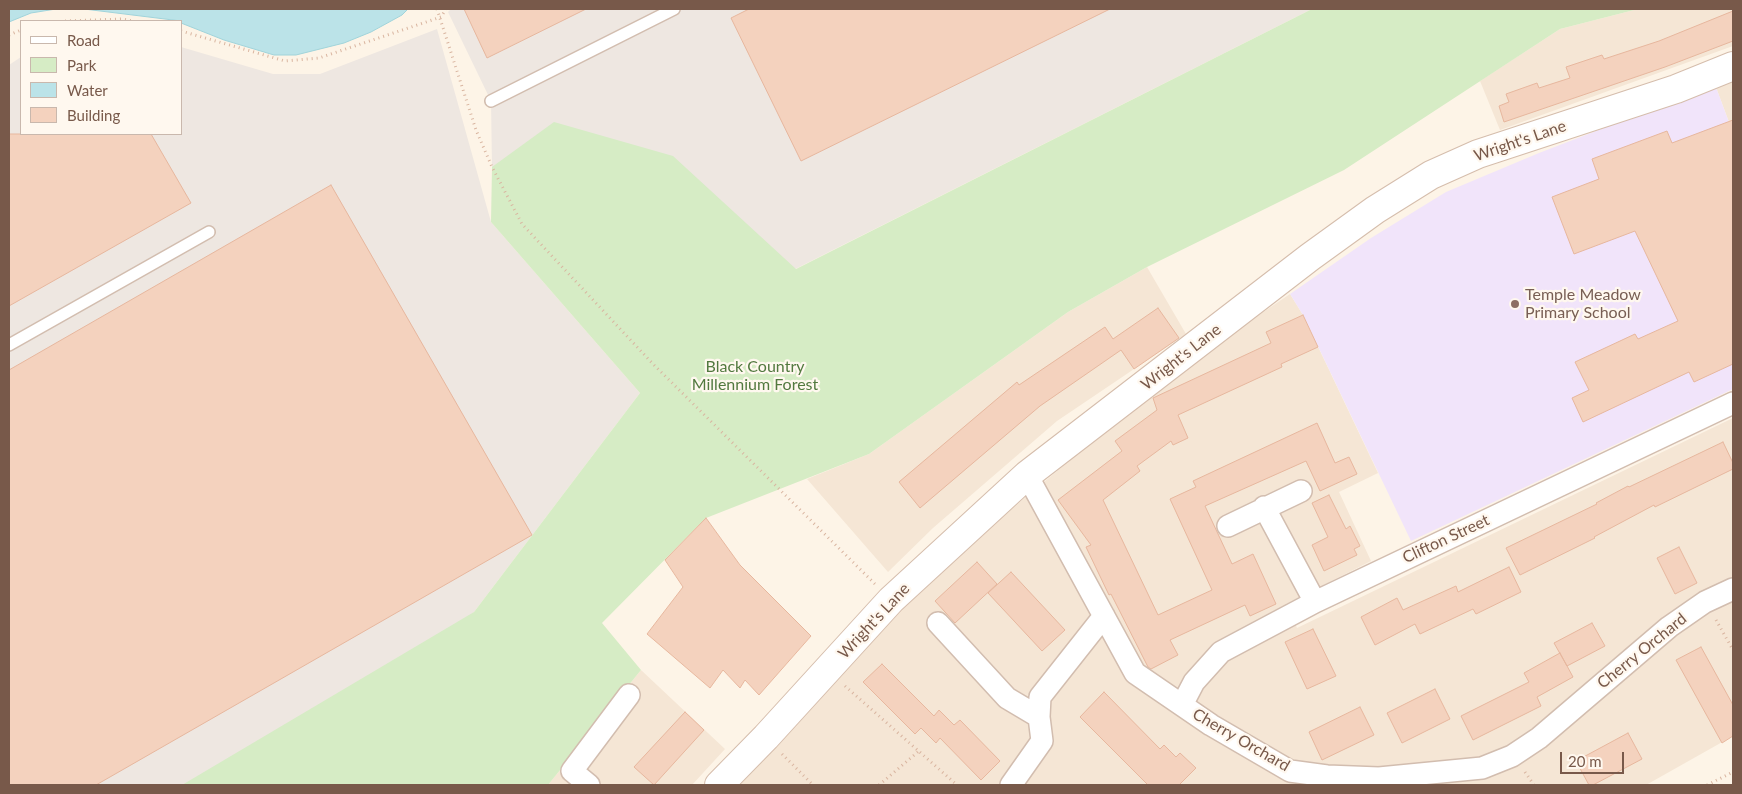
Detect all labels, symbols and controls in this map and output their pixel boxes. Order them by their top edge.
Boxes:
legend [20,20,182,135]
text: Road [67,31,100,49]
text: Park [67,56,96,74]
text: Water [67,81,108,99]
text: Building [67,106,120,124]
street label: Wright's Lane [1471,116,1569,166]
place label: Temple Meadow Primary School [1525,285,1641,323]
marker: Temple Meadow Primary School [1509,298,1521,310]
street label: Wright's Lane [1137,320,1225,394]
park label: Black Country Millennium Forest [692,357,818,395]
street label: Clifton Street [1400,511,1492,567]
street label: Wright's Lane [834,579,914,663]
street label: Cherry Orchard [1594,609,1690,693]
street label: Cherry Orchard [1189,704,1293,776]
scale bar [1562,742,1626,774]
text: 20 m [1568,752,1602,770]

